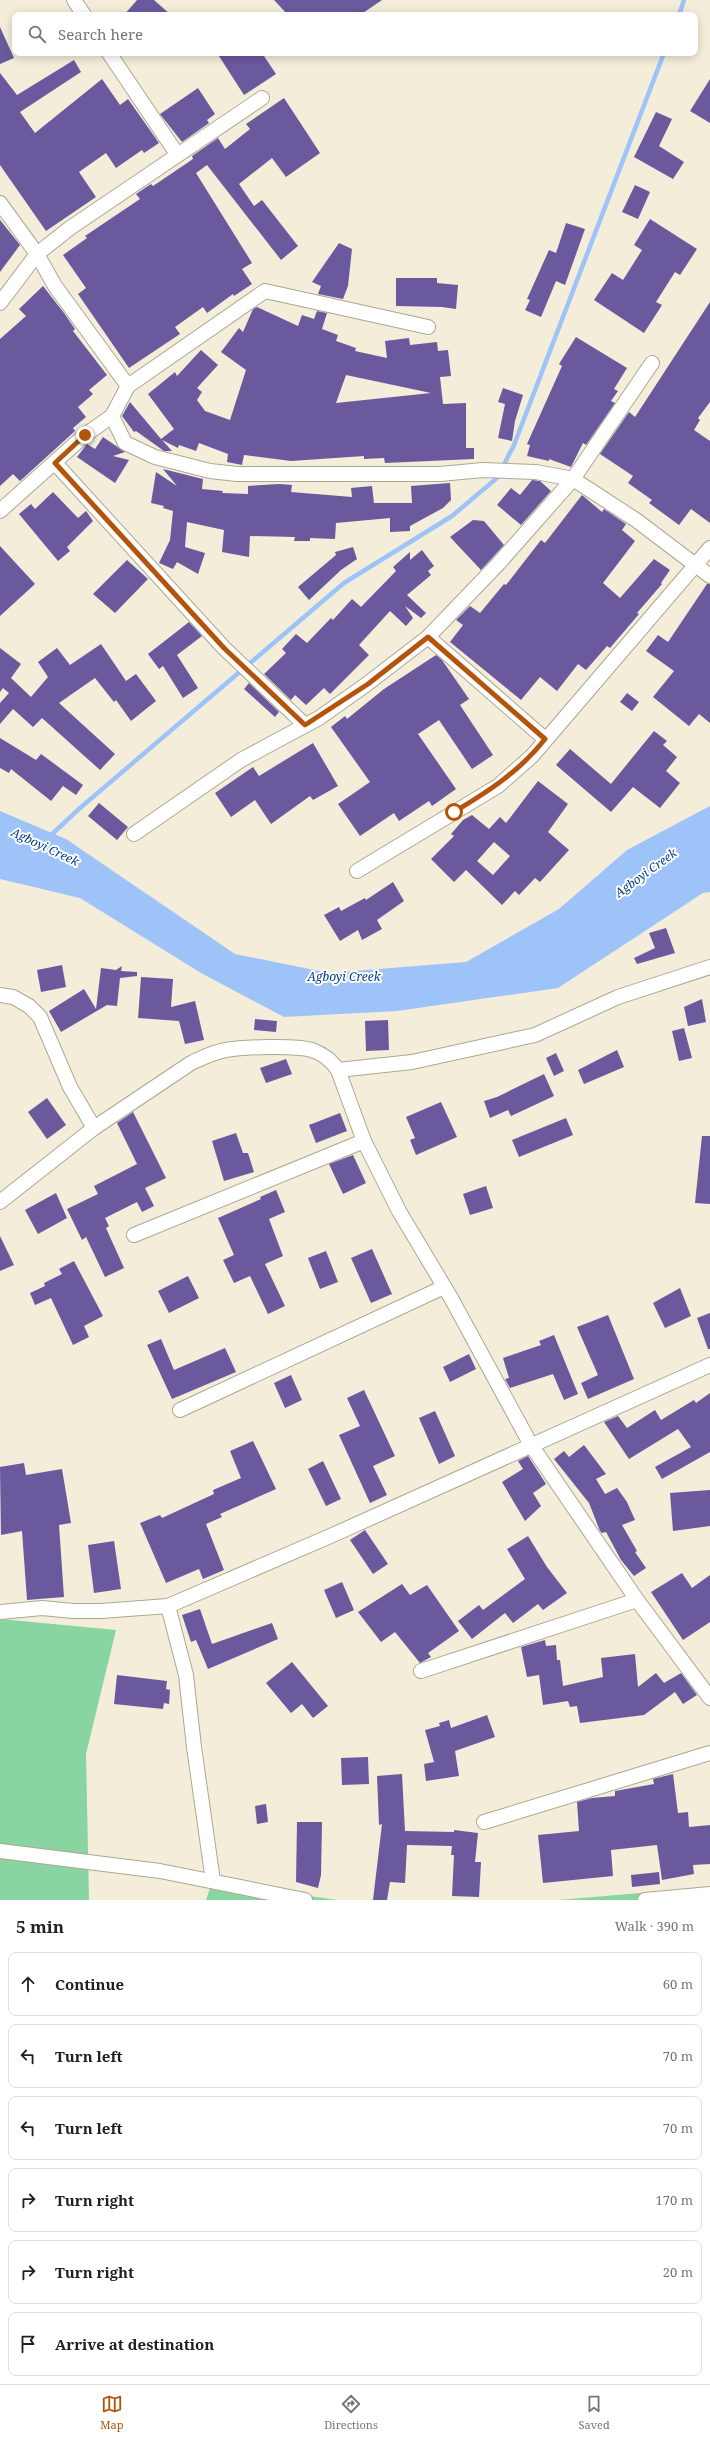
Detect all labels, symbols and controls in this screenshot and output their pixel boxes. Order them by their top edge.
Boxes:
search box [12,12,698,56]
icon: search [26,23,48,45]
text: Search here [58,24,143,44]
route end [76,426,94,444]
route start [445,803,463,821]
water label: Agboyi Creek [8,823,83,870]
water label: Agboyi Creek [610,844,681,902]
water label: Agboyi Creek [307,968,382,985]
text: 5 min [16,1915,64,1938]
text: Walk · 390 m [615,1917,694,1935]
icon: ahead [17,1973,39,1995]
text: Continue [55,1974,124,1994]
text: 60 m [663,1975,693,1993]
icon: left [17,2045,39,2067]
text: Turn left [55,2046,123,2066]
text: 70 m [663,2047,693,2065]
icon: left [17,2117,39,2139]
text: Turn left [55,2118,123,2138]
text: 70 m [663,2119,693,2137]
icon: right [17,2189,39,2211]
text: Turn right [55,2190,134,2210]
text: 170 m [656,2191,693,2209]
icon: right [17,2261,39,2283]
text: Turn right [55,2262,134,2282]
text: 20 m [663,2263,693,2281]
icon: arrive [17,2333,39,2355]
text: Arrive at destination [55,2334,214,2354]
tab: Map [100,2393,124,2432]
tab: Directions [324,2393,378,2432]
tab: Saved [579,2393,610,2432]

